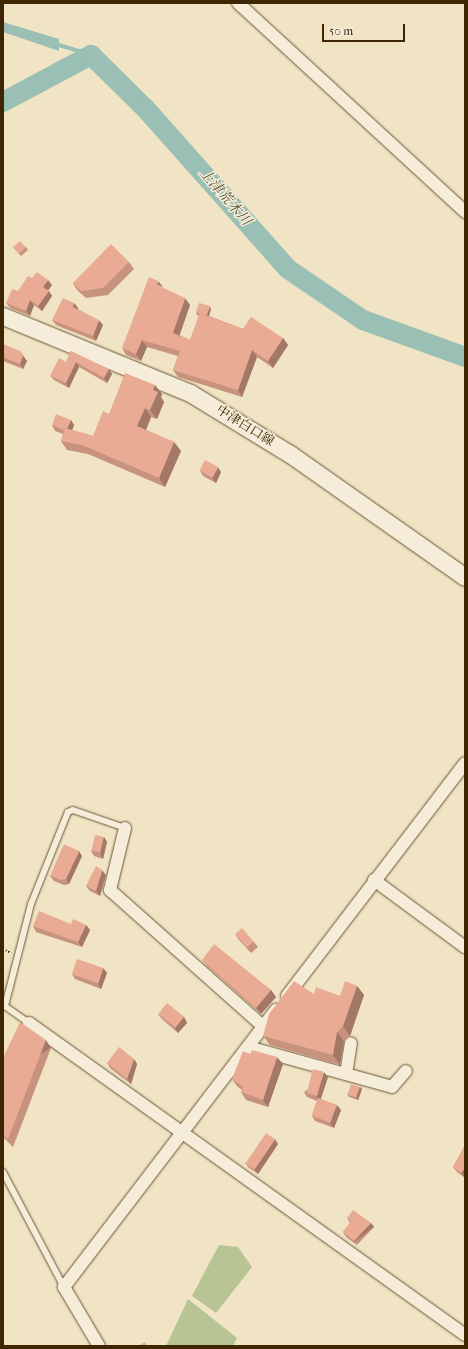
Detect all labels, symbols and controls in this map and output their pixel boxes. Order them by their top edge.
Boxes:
scale bar [324,16,407,42]
text: 50 m [329,24,353,38]
water label: 上津荒木川 [196,165,254,229]
street label: 中津白口線 [213,402,277,450]

